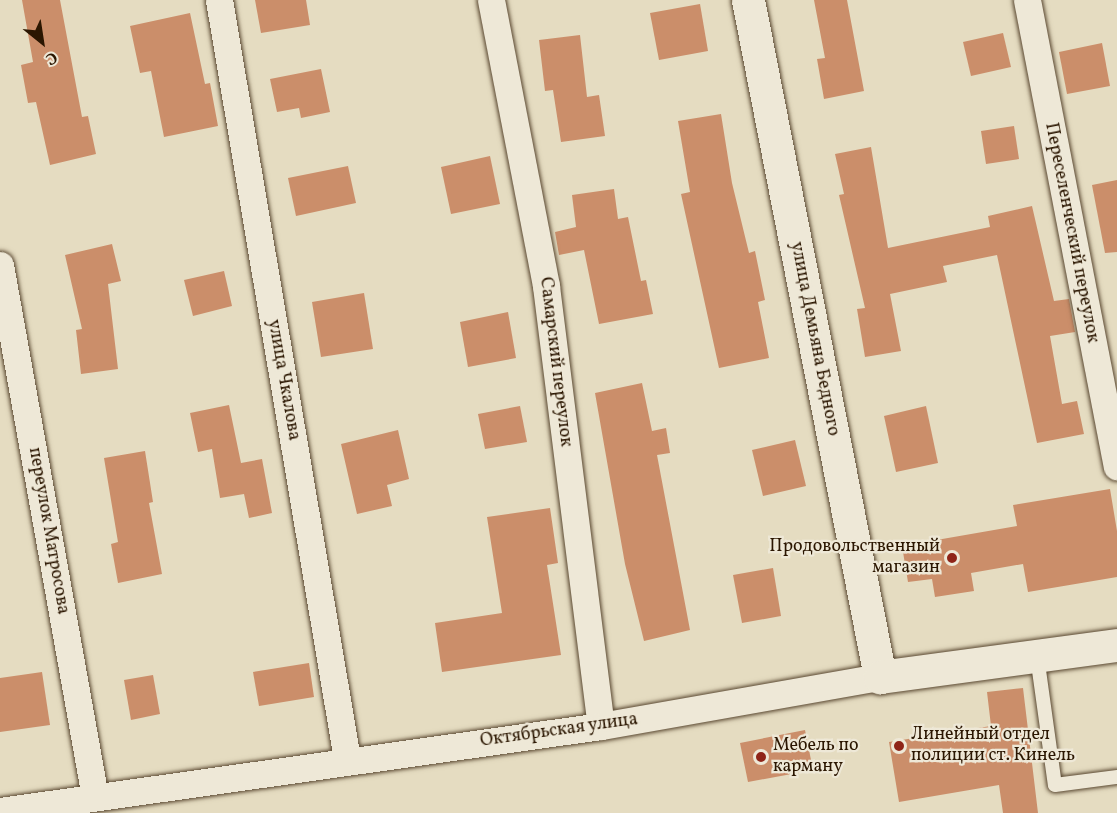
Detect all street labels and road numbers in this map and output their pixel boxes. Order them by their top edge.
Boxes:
street label: Переселенческий переулок [1039,121,1103,345]
street label: улица Демьяна Бедного [785,240,843,438]
street label: Самарский переулок [534,276,576,448]
street label: улица Чкалова [262,318,304,442]
street label: переулок Матросова [23,446,73,616]
street label: Октябрьская улица [479,709,639,753]

